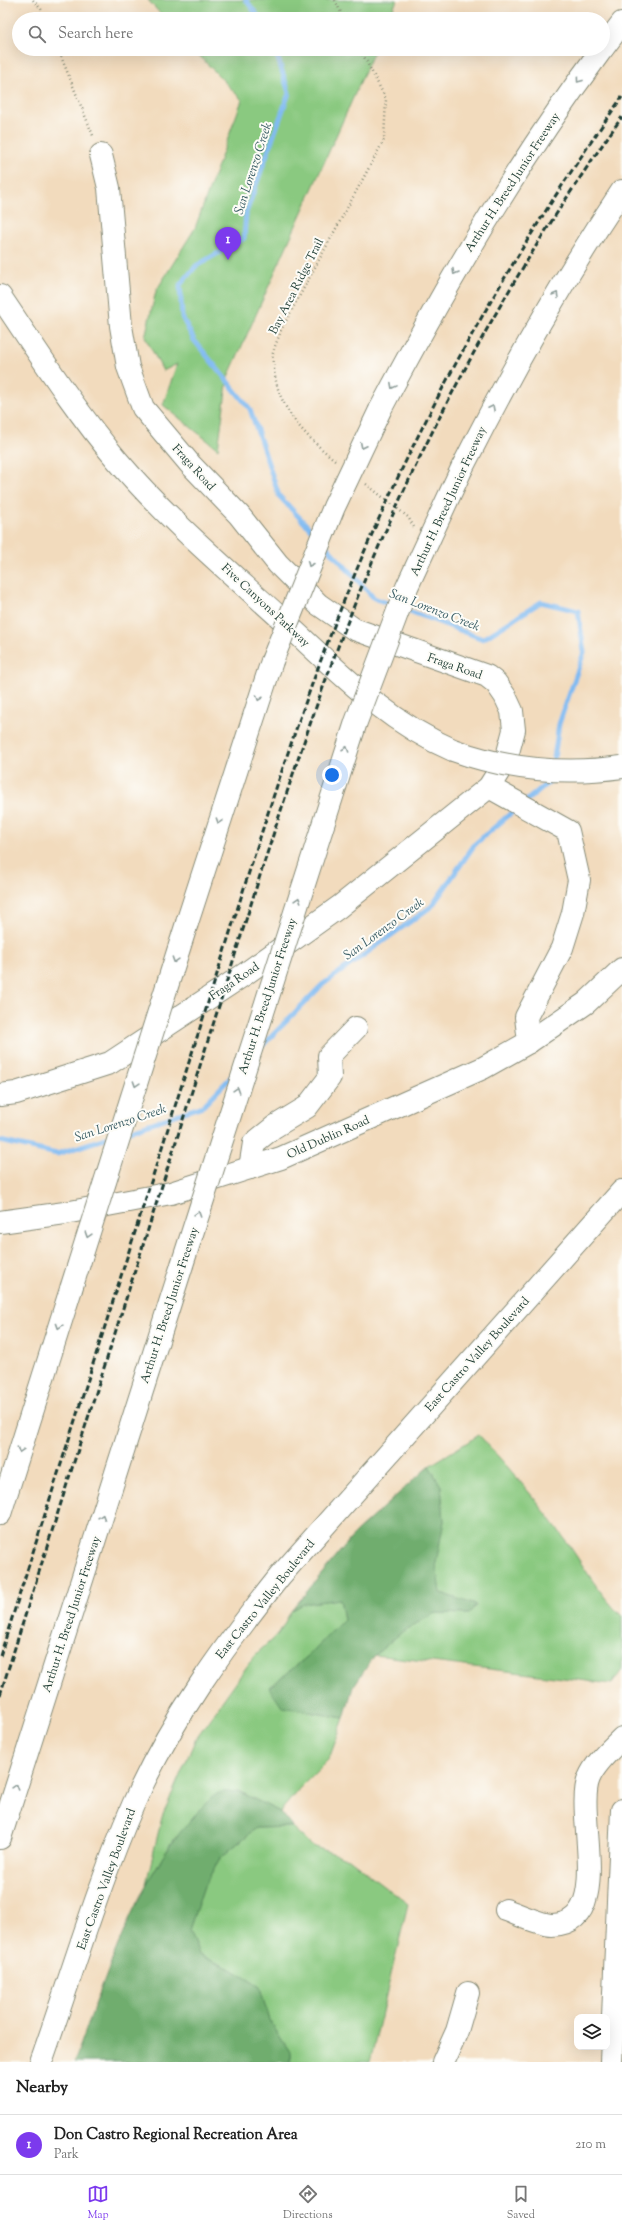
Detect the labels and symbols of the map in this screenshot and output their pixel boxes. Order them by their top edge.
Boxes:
one-way arrow [577,76,584,83]
street label: Arthur H. Breed Junior Freeway [461,109,565,256]
water label: San Lorenzo Creek [231,120,277,217]
pin: 1 [215,227,241,260]
street label: Bay Area Ridge Trail [265,235,329,338]
one-way arrow [453,268,460,275]
one-way arrow [551,292,559,299]
one-way arrow [390,382,398,389]
one-way arrow [487,405,495,413]
street label: Arthur H. Breed Junior Freeway [406,424,492,579]
street label: Fraga Road [167,440,219,495]
one-way arrow [360,441,368,449]
street label: Five Canyons Parkway [217,560,314,652]
one-way arrow [307,561,315,568]
water label: San Lorenzo Creek [387,585,482,636]
street label: Fraga Road [425,649,485,685]
one-way arrow [256,694,264,701]
one-way arrow [342,746,350,753]
your location [322,765,342,785]
one-way arrow [215,818,224,825]
water label: San Lorenzo Creek [340,894,428,965]
one-way arrow [293,896,302,903]
street label: Arthur H. Breed Junior Freeway [234,916,302,1077]
one-way arrow [171,956,180,963]
street label: Fraga Road [206,958,264,1005]
one-way arrow [132,1080,141,1087]
one-way arrow [232,1087,241,1094]
water label: San Lorenzo Creek [72,1101,169,1147]
street label: Old Dublin Road [284,1112,373,1164]
one-way arrow [193,1211,202,1218]
street label: Arthur H. Breed Junior Freeway [136,1225,204,1386]
one-way arrow [84,1231,93,1238]
street label: East Castro Valley Boulevard [421,1293,535,1416]
one-way arrow [56,1322,64,1329]
one-way arrow [16,1446,25,1453]
one-way arrow [97,1513,106,1520]
street label: Arthur H. Breed Junior Freeway [38,1534,106,1695]
street label: East Castro Valley Boulevard [212,1536,320,1663]
one-way arrow [11,1784,20,1791]
street label: East Castro Valley Boulevard [73,1806,141,1953]

